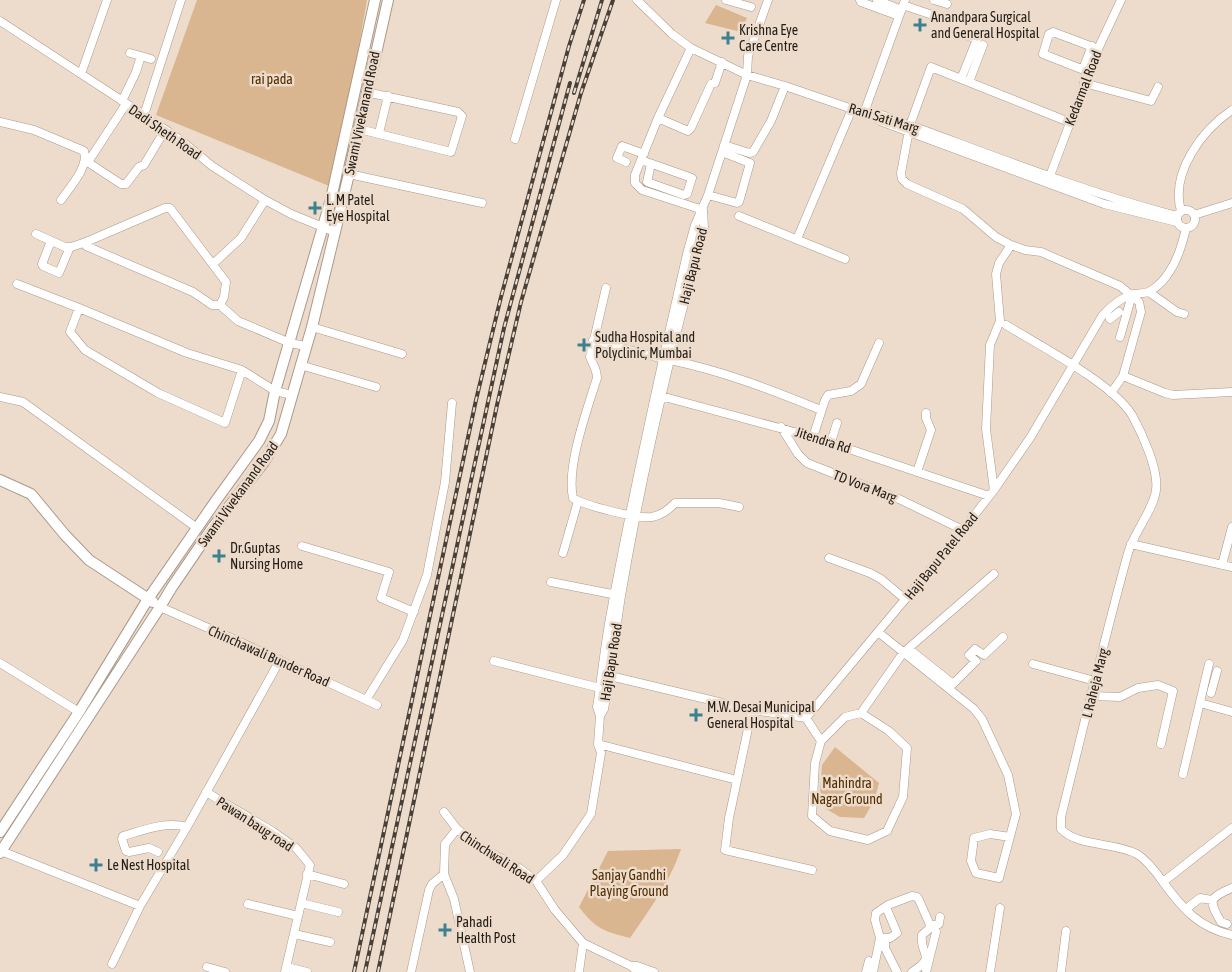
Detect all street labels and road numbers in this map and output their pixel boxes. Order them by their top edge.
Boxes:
street label: Kedarmal Road [1061,48,1105,128]
street label: Swami Vivekanand Road [341,50,383,176]
street label: Rani Sati Marg [847,100,921,136]
street label: Dadi Sheth Road [126,101,204,163]
street label: Haji Bapu Road [676,226,710,306]
street label: Jitendra Rd [793,424,853,456]
street label: Swami Vivekanand Road [195,438,281,550]
street label: TD Vora Marg [831,467,899,505]
street label: Haji Bapu Patel Road [901,509,981,603]
street label: Chinchawali Bunder Road [206,622,332,690]
street label: Haji Bapu Road [597,622,625,702]
street label: L Raheja Marg [1079,646,1111,720]
street label: Pawan baug road [214,793,296,855]
street label: Chinchwali Road [457,827,537,887]

